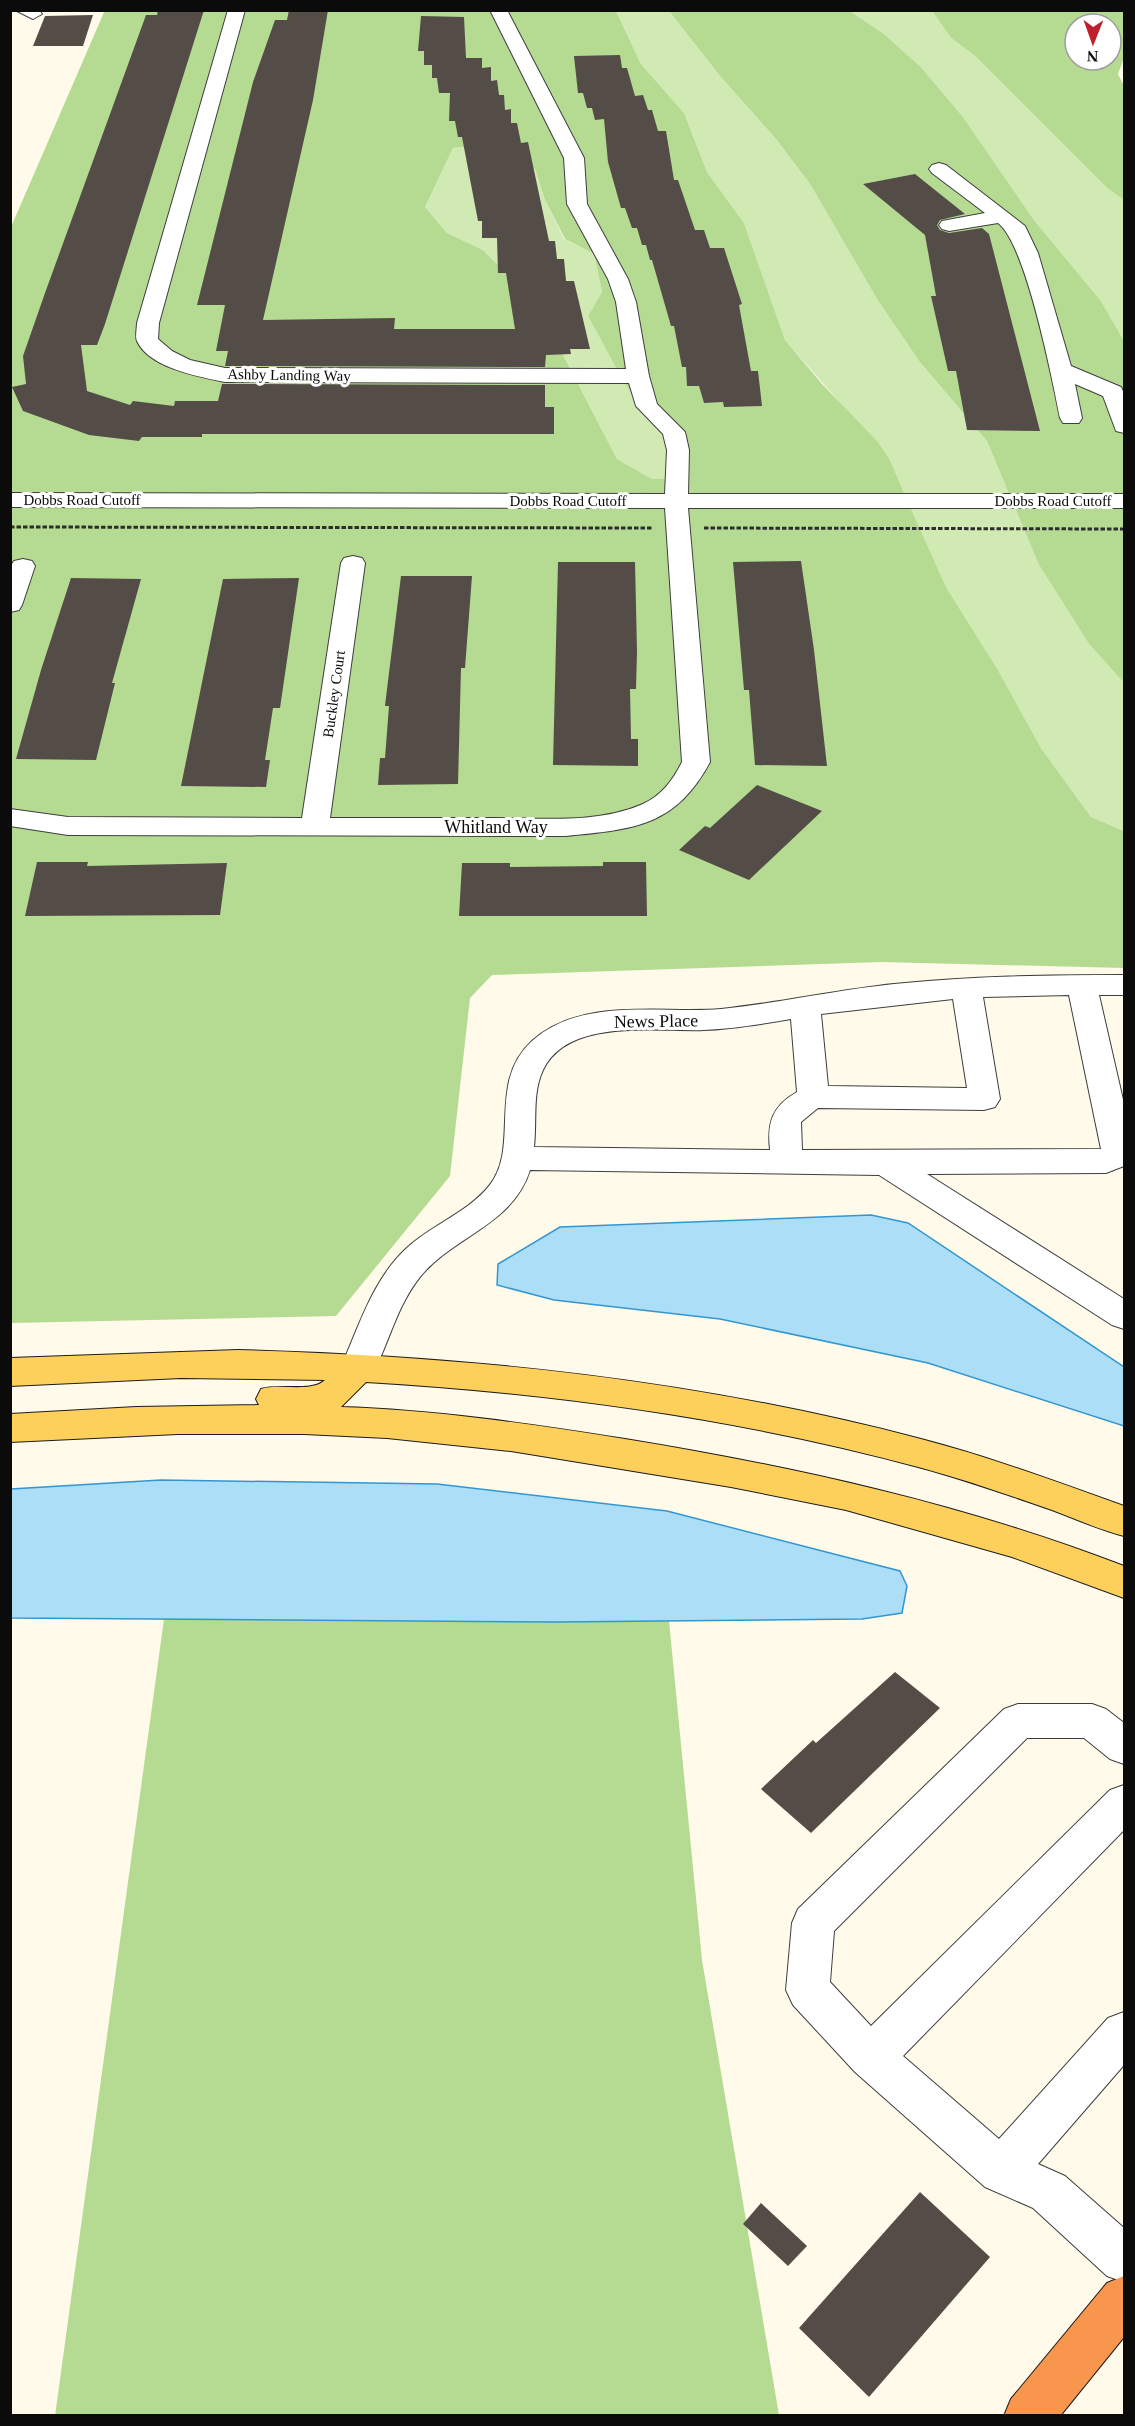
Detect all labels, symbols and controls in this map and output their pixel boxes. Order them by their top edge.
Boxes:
north arrow [1063,12,1123,72]
text: N [1086,48,1099,65]
street label: Ashby Landing Way [227,366,351,384]
street label: Dobbs Road Cutoff [23,492,141,508]
street label: Dobbs Road Cutoff [509,493,627,509]
street label: Dobbs Road Cutoff [994,493,1112,509]
street label: Buckley Court [320,649,348,739]
street label: Whitland Way [444,817,548,837]
street label: News Place [614,1010,698,1032]

